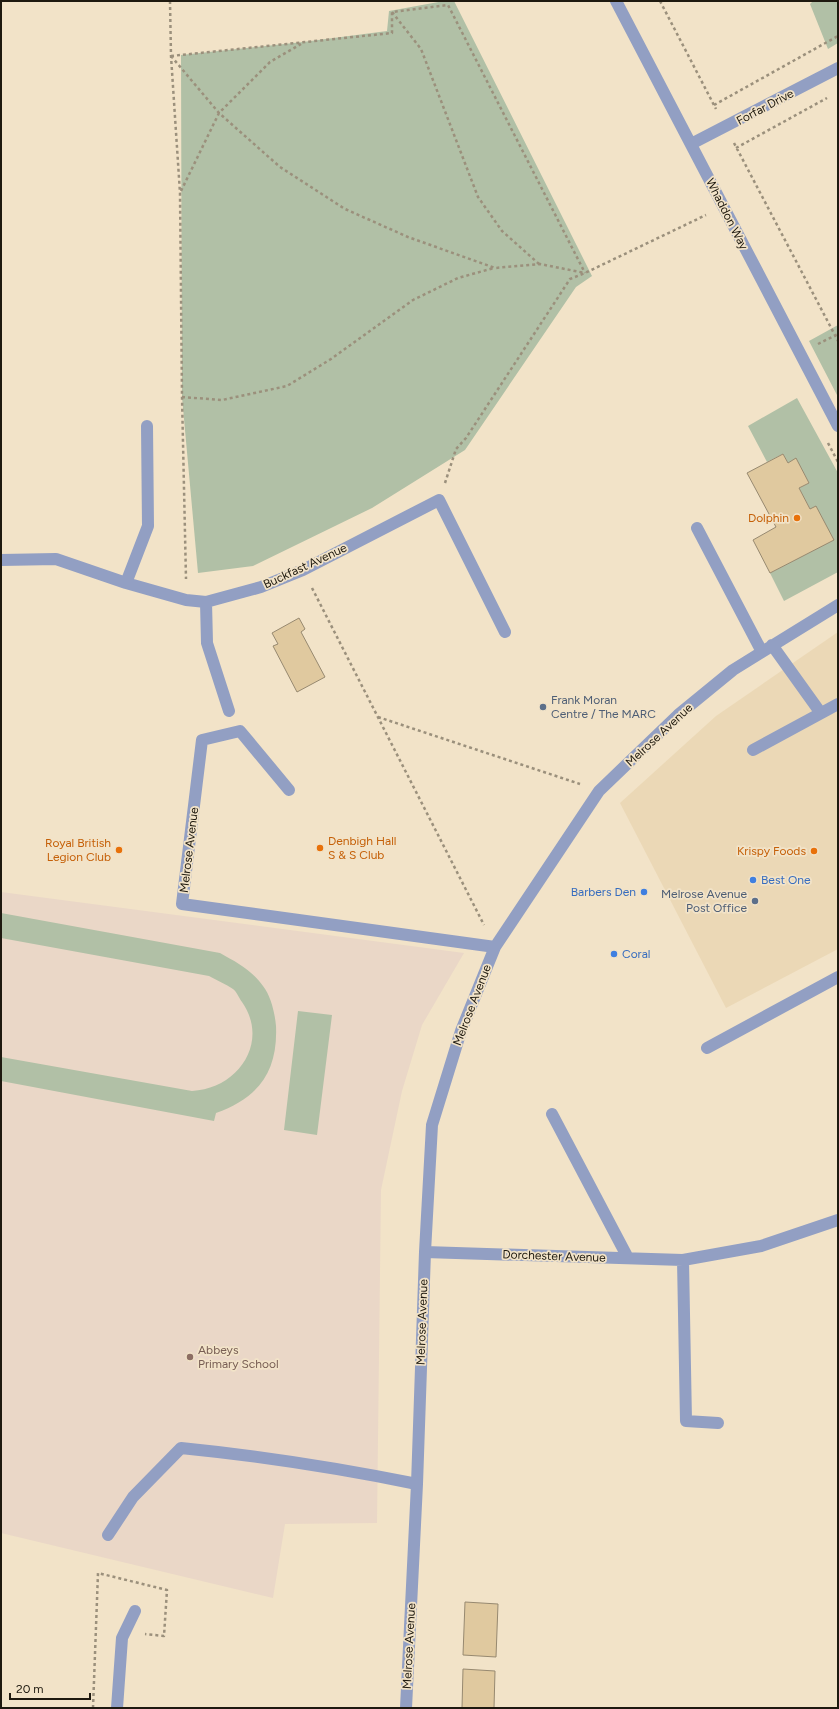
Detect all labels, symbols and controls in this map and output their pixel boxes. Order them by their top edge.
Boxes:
street label: Forfar Drive [734,86,796,128]
street label: Whaddon Way [703,176,751,253]
place label: Dolphin [748,511,789,525]
marker: Dolphin [792,513,802,523]
street label: Buckfast Avenue [261,540,349,591]
place label: Frank Moran Centre / The MARC [551,693,656,721]
street label: Melrose Avenue [623,700,696,769]
marker: Frank Moran Centre / The MARC [538,702,548,712]
street label: Melrose Avenue [177,806,201,894]
place label: Denbigh Hall S & S Club [328,834,396,862]
place label: Royal British Legion Club [45,836,111,864]
marker: Denbigh Hall S & S Club [315,843,325,853]
place label: Krispy Foods [737,844,806,858]
marker: Royal British Legion Club [114,845,124,855]
marker: Krispy Foods [809,846,819,856]
place label: Best One [761,873,811,887]
marker: Best One [748,875,758,885]
place label: Barbers Den [571,885,636,899]
marker: Barbers Den [639,887,649,897]
place label: Melrose Avenue Post Office [661,887,747,915]
marker: Melrose Avenue Post Office [750,896,760,906]
place label: Coral [622,947,650,961]
marker: Coral [609,949,619,959]
street label: Melrose Avenue [450,962,494,1048]
street label: Dorchester Avenue [502,1247,606,1265]
street label: Melrose Avenue [414,1278,431,1365]
place label: Abbeys Primary School [198,1343,279,1371]
marker: Abbeys Primary School [185,1352,195,1362]
street label: Melrose Avenue [400,1602,418,1689]
scale bar [10,1675,90,1701]
text: 20 m [16,1682,44,1696]

